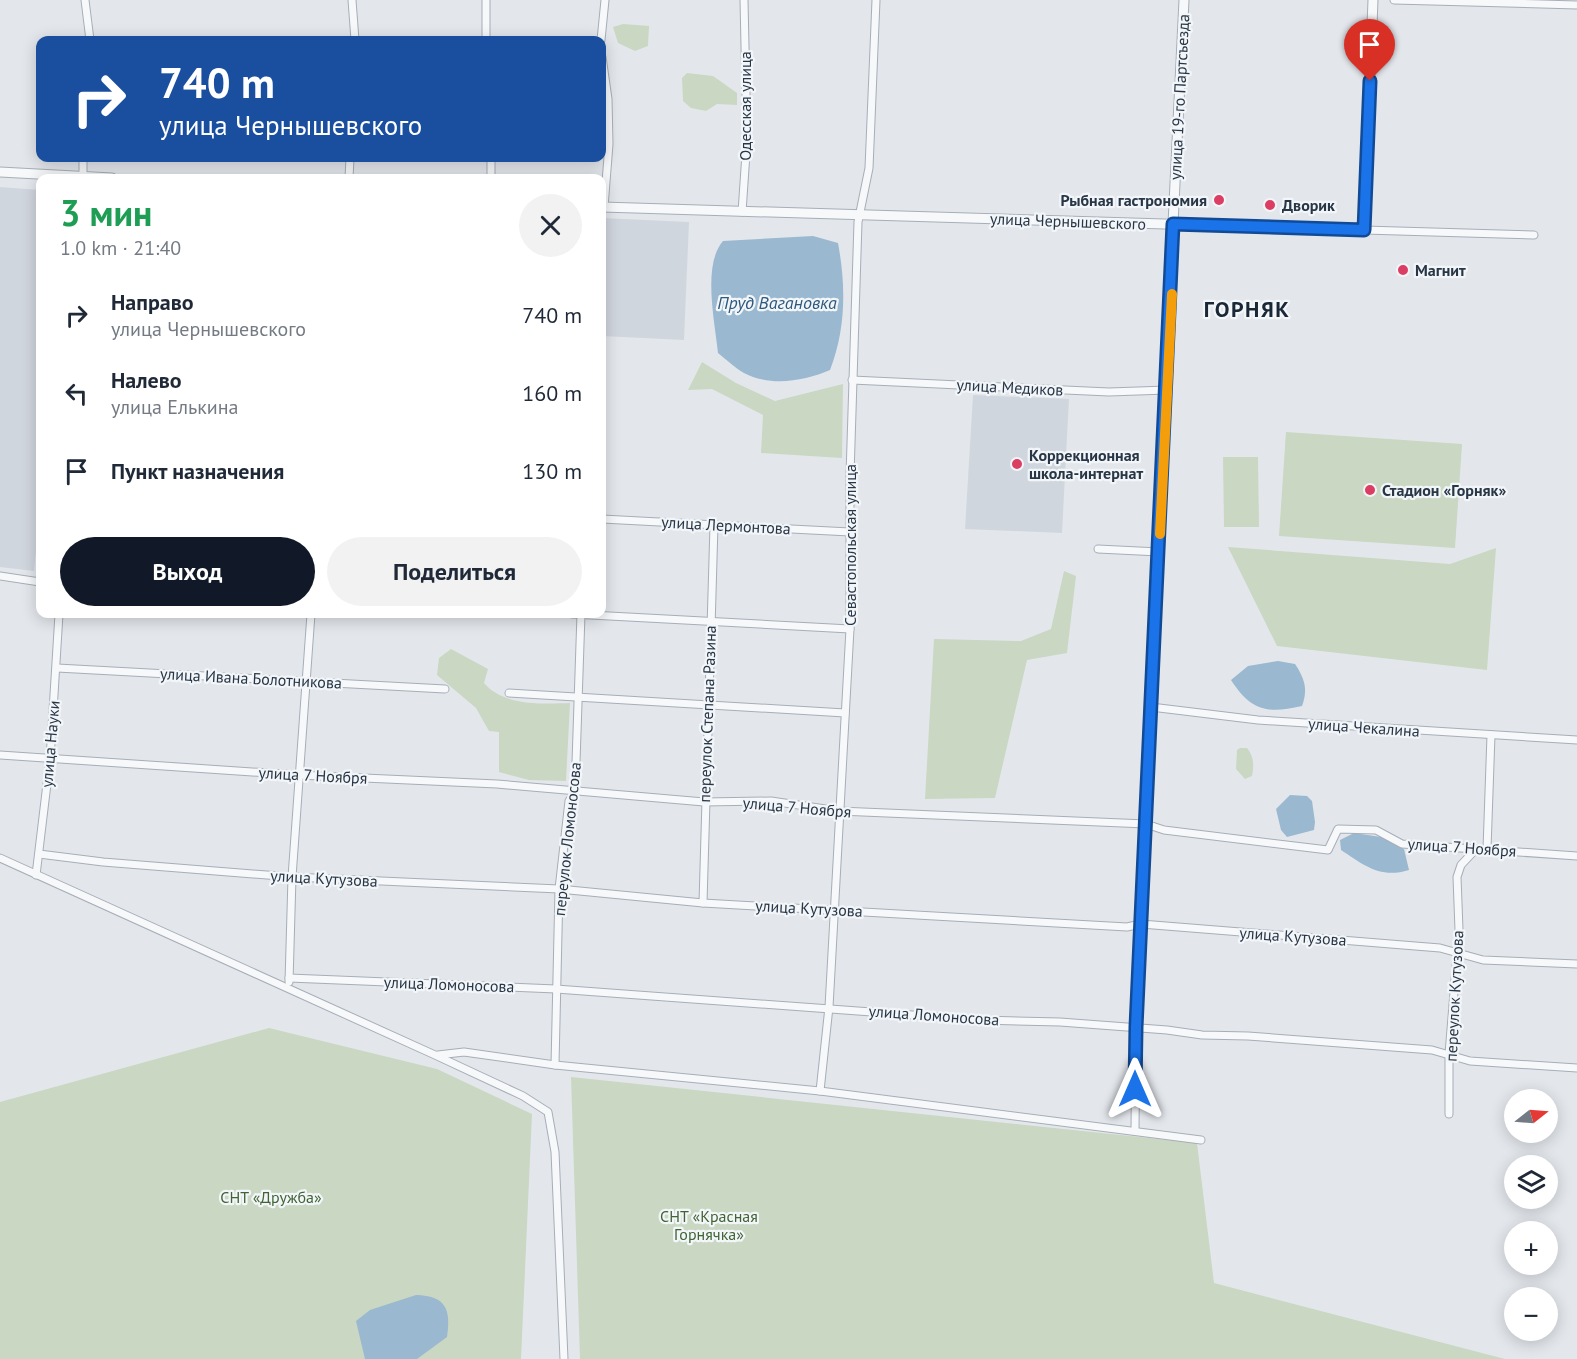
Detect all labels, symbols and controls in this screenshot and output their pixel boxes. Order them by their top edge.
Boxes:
street label: улица 19-го Партсъезда [1165,13,1193,181]
pin [1344,19,1395,81]
icon: arrive [1353,28,1386,61]
street label: Одесская улица [735,51,755,161]
text: 740 m [159,55,275,110]
icon: right [60,60,138,138]
text: улица Чернышевского [159,108,422,142]
text: 3 мин [60,189,152,236]
place label: Рыбная гастрономия [1060,190,1207,210]
marker: Рыбная гастрономия [1212,193,1226,207]
button: close [519,194,582,257]
place label: Дворик [1282,195,1335,215]
marker: Дворик [1263,198,1277,212]
street label: улица Чернышевского [990,208,1146,234]
text: 1.0 km · 21:40 [60,235,181,261]
place label: Магнит [1415,260,1466,280]
marker: Магнит [1396,263,1410,277]
text: Направо [111,288,194,316]
water label: Пруд Вагановка [717,291,837,314]
district label: ГОРНЯК [1204,295,1290,323]
icon: right [60,299,93,332]
text: 740 m [522,301,582,329]
text: улица Чернышевского [111,316,306,342]
text: Налево [111,366,182,394]
street label: улица Медиков [956,374,1064,400]
icon: left [60,377,93,410]
text: 160 m [522,379,582,407]
text: улица Елькина [111,394,239,420]
place label: Коррекционная школа-интернат [1029,445,1143,483]
icon: arrive [60,455,93,488]
text: Пункт назначения [111,457,284,485]
text: 130 m [522,457,582,485]
marker: Коррекционная школа-интернат [1010,457,1024,471]
street label: Севастопольская улица [840,464,860,626]
place label: Стадион «Горняк» [1382,480,1506,500]
marker: Стадион «Горняк» [1363,483,1377,497]
street label: улица Лермонтова [661,512,791,538]
button: Выход [60,537,315,606]
button: Поделиться [327,537,582,606]
street label: переулок Степана Разина [694,625,720,803]
street label: улица Ивана Болотникова [160,663,342,693]
street label: улица Науки [36,700,64,788]
street label: улица Чекалина [1308,713,1420,741]
street label: переулок Ломоносова [549,761,585,917]
street label: улица 7 Ноября [258,762,368,788]
street label: улица 7 Ноября [742,792,852,822]
street label: улица 7 Ноября [1407,833,1517,861]
street label: улица Кутузова [270,865,378,891]
street label: улица Кутузова [755,895,863,921]
street label: улица Кутузова [1239,922,1347,950]
street label: переулок Кутузова [1441,930,1467,1062]
street label: улица Ломоносова [383,972,515,996]
street label: улица Ломоносова [868,1000,1000,1030]
position arrow [1103,1057,1167,1121]
north arrow [1504,1089,1558,1143]
map controls [1504,1089,1558,1341]
button: layers [1504,1155,1558,1209]
park label: СНТ «Дружба» [220,1187,322,1207]
park label: СНТ «Красная Горнячка» [660,1206,758,1244]
button: + [1504,1221,1558,1275]
button: − [1504,1287,1558,1341]

